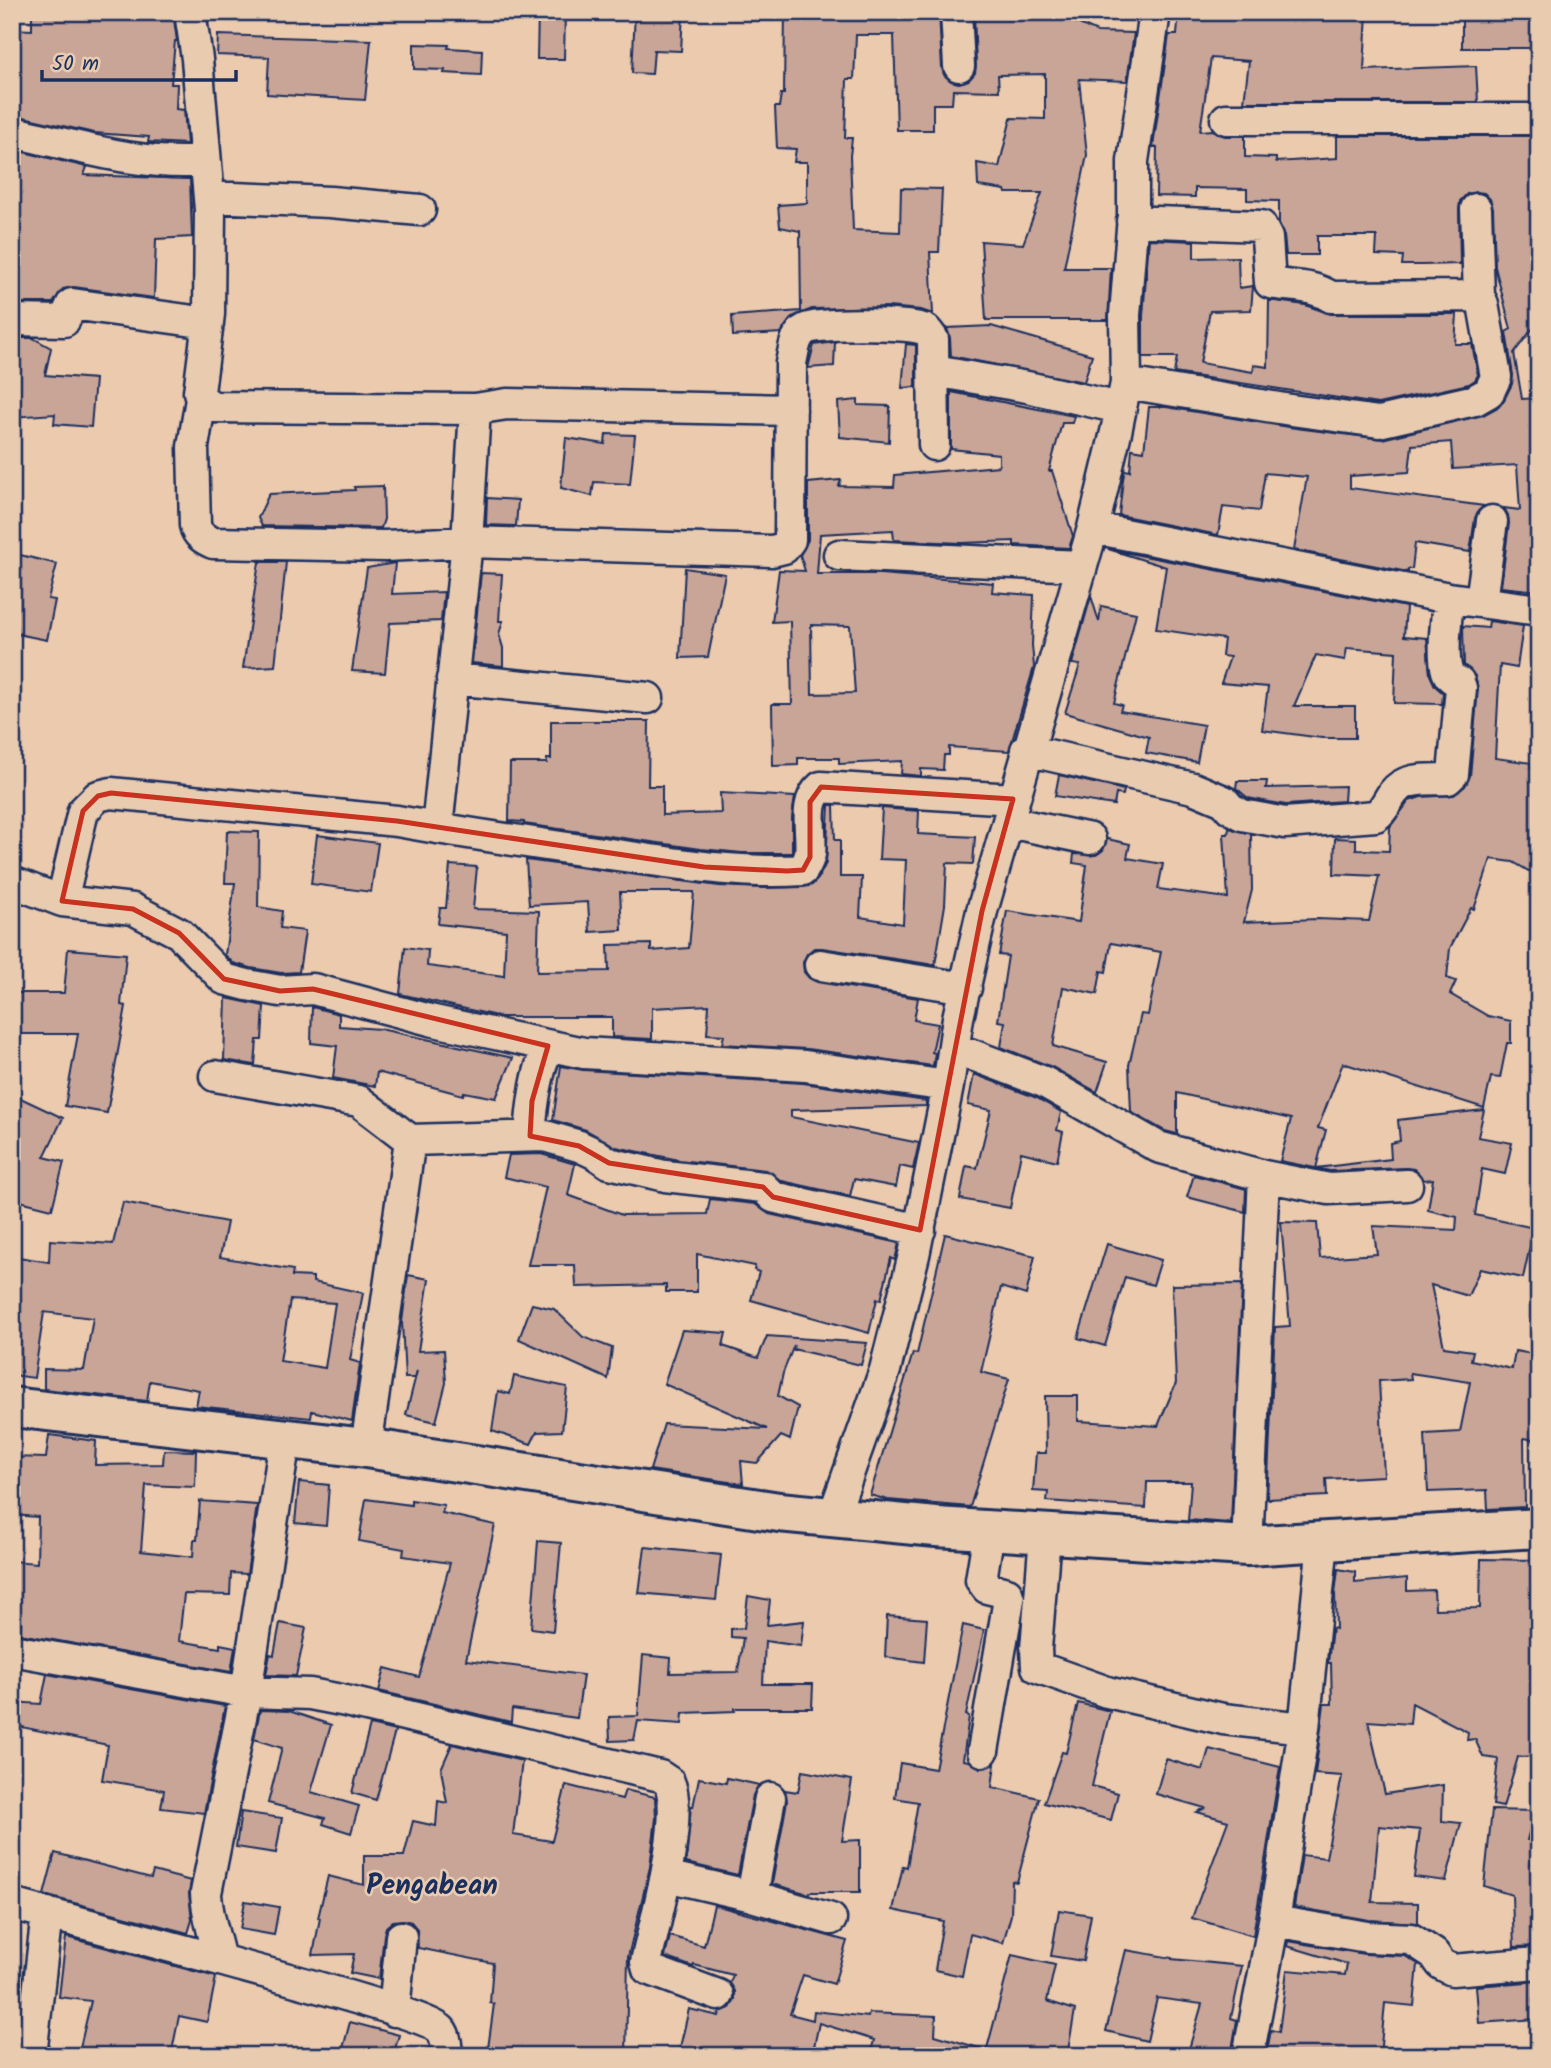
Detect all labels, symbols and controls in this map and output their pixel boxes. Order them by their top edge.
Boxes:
scale bar [42,38,236,82]
text: 50 m [52,48,99,81]
district label: Pengabean [366,1864,498,1909]

